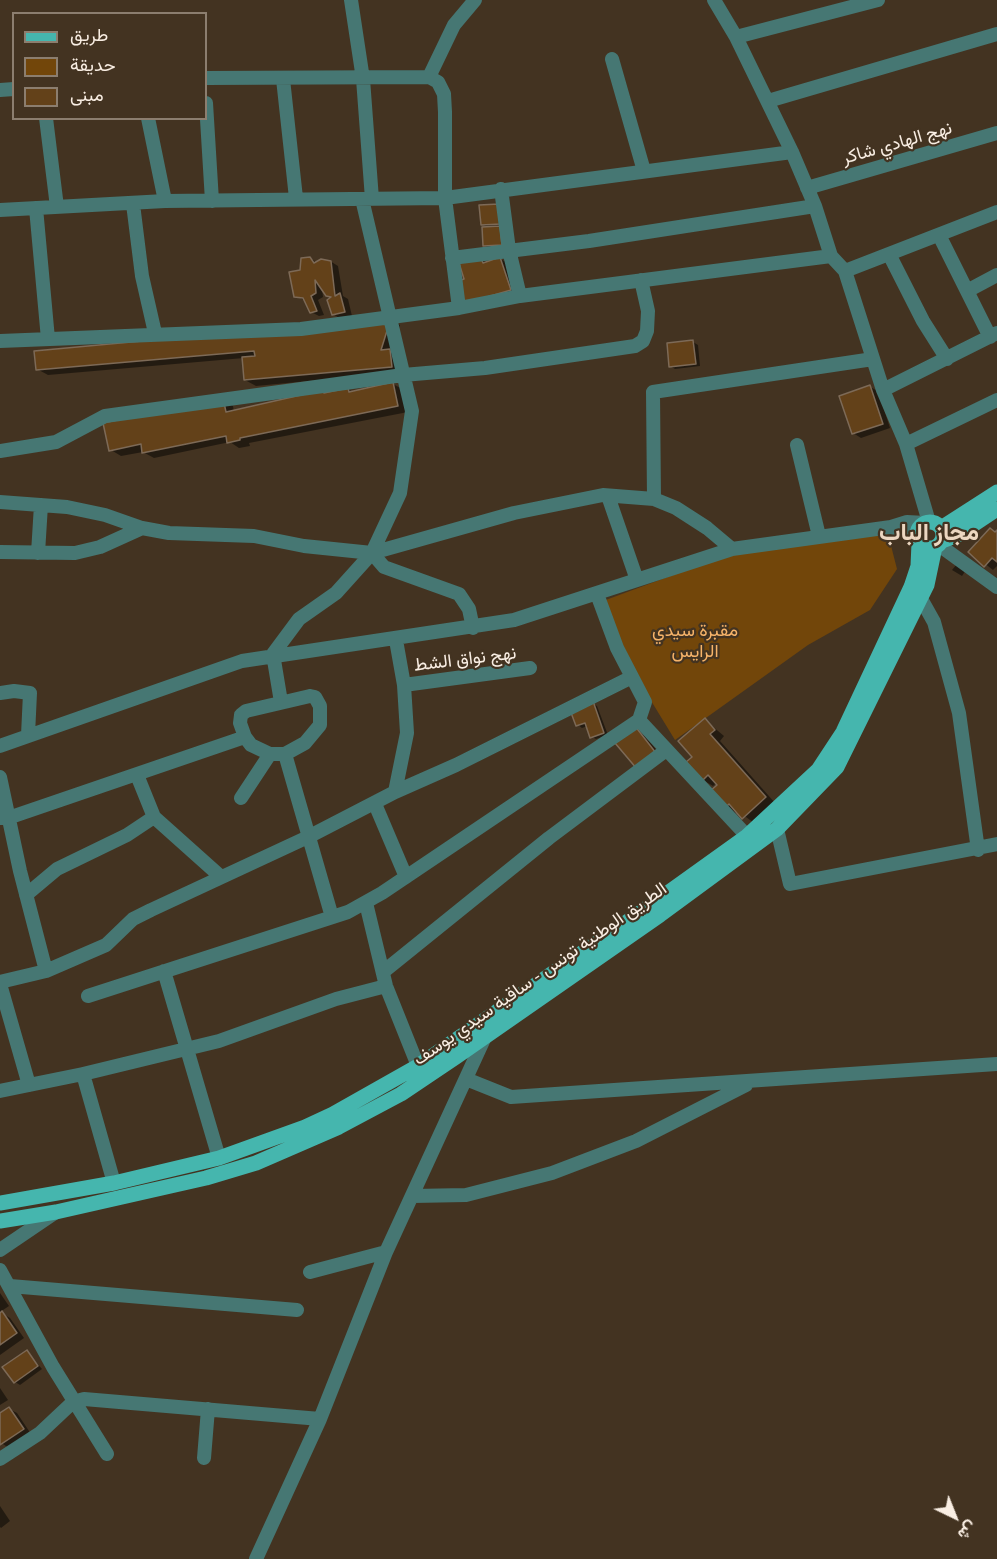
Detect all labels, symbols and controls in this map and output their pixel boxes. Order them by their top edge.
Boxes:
legend [12,12,207,120]
text: طريق [70,24,108,45]
text: حديقة [70,54,116,75]
text: مبنى [70,84,104,105]
street label: نهج الهادي شاكر [840,117,954,169]
district label: مجاز الباب [879,519,979,547]
park label: مقبرة سيدي الرايس [652,619,738,662]
street label: نهج نواق الشط [412,642,518,676]
street label: الطريق الوطنية تونس - ساقية سيدي يوسف [409,878,671,1070]
north arrow [925,1487,985,1547]
text: ش [954,1517,981,1544]

